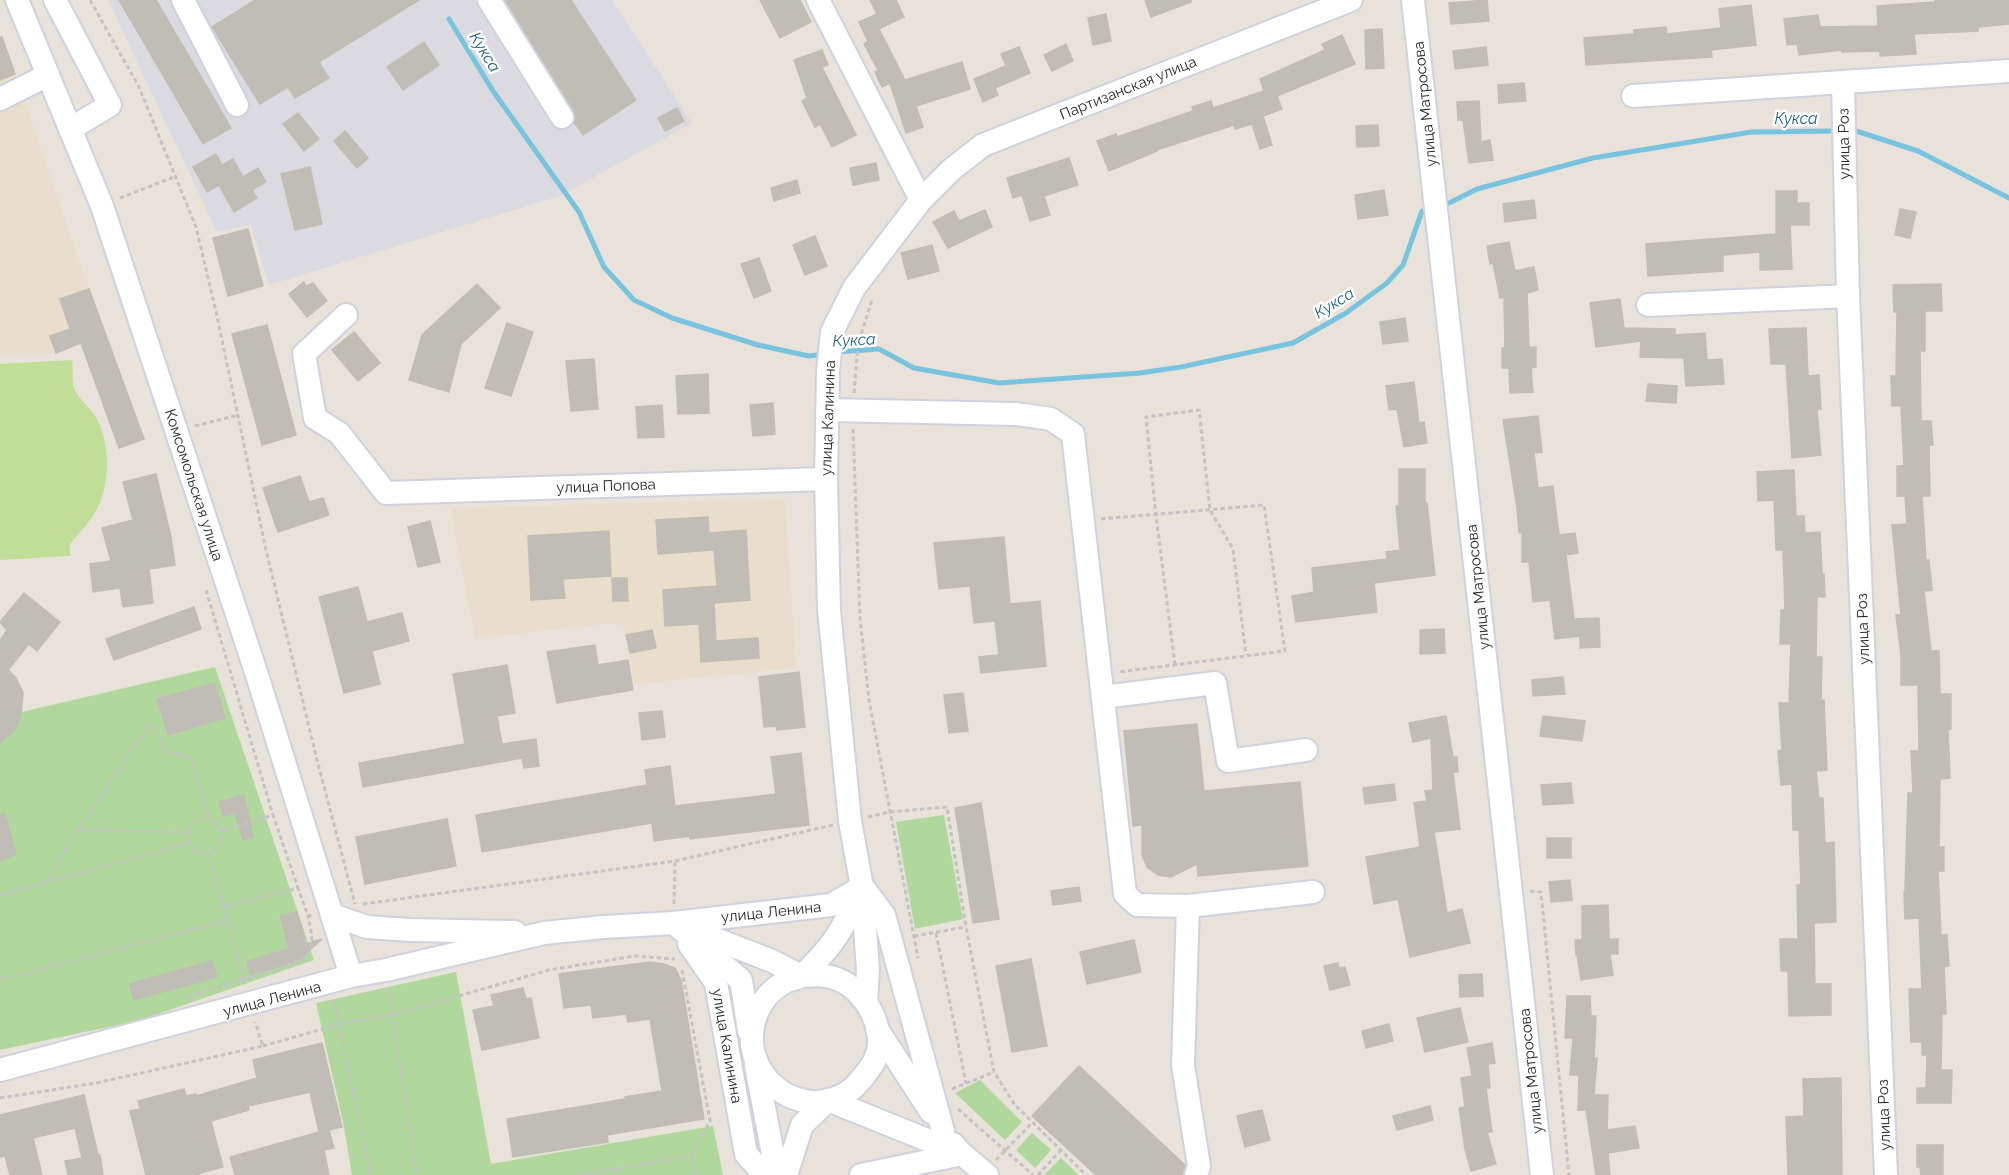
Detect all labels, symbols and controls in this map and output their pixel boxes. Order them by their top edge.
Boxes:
water label: Кукса [465,29,505,76]
street label: улица Матросова [1409,40,1441,168]
street label: Партизанская улица [1057,52,1199,124]
street label: улица Роз [1834,108,1854,180]
water label: Кукса [1774,109,1818,128]
water label: Кукса [1311,283,1358,323]
water label: Кукса [832,329,877,351]
street label: улица Калинина [817,360,839,476]
street label: Комсомольская улица [161,407,227,563]
street label: улица Попова [556,475,656,497]
street label: улица Матросова [1462,523,1494,651]
street label: улица Роз [1853,593,1873,665]
street label: улица Ленина [720,898,822,926]
street label: улица Ленина [221,977,323,1021]
street label: улица Калинина [708,987,746,1105]
street label: улица Матросова [1515,1007,1547,1135]
street label: улица Роз [1874,1079,1894,1151]

